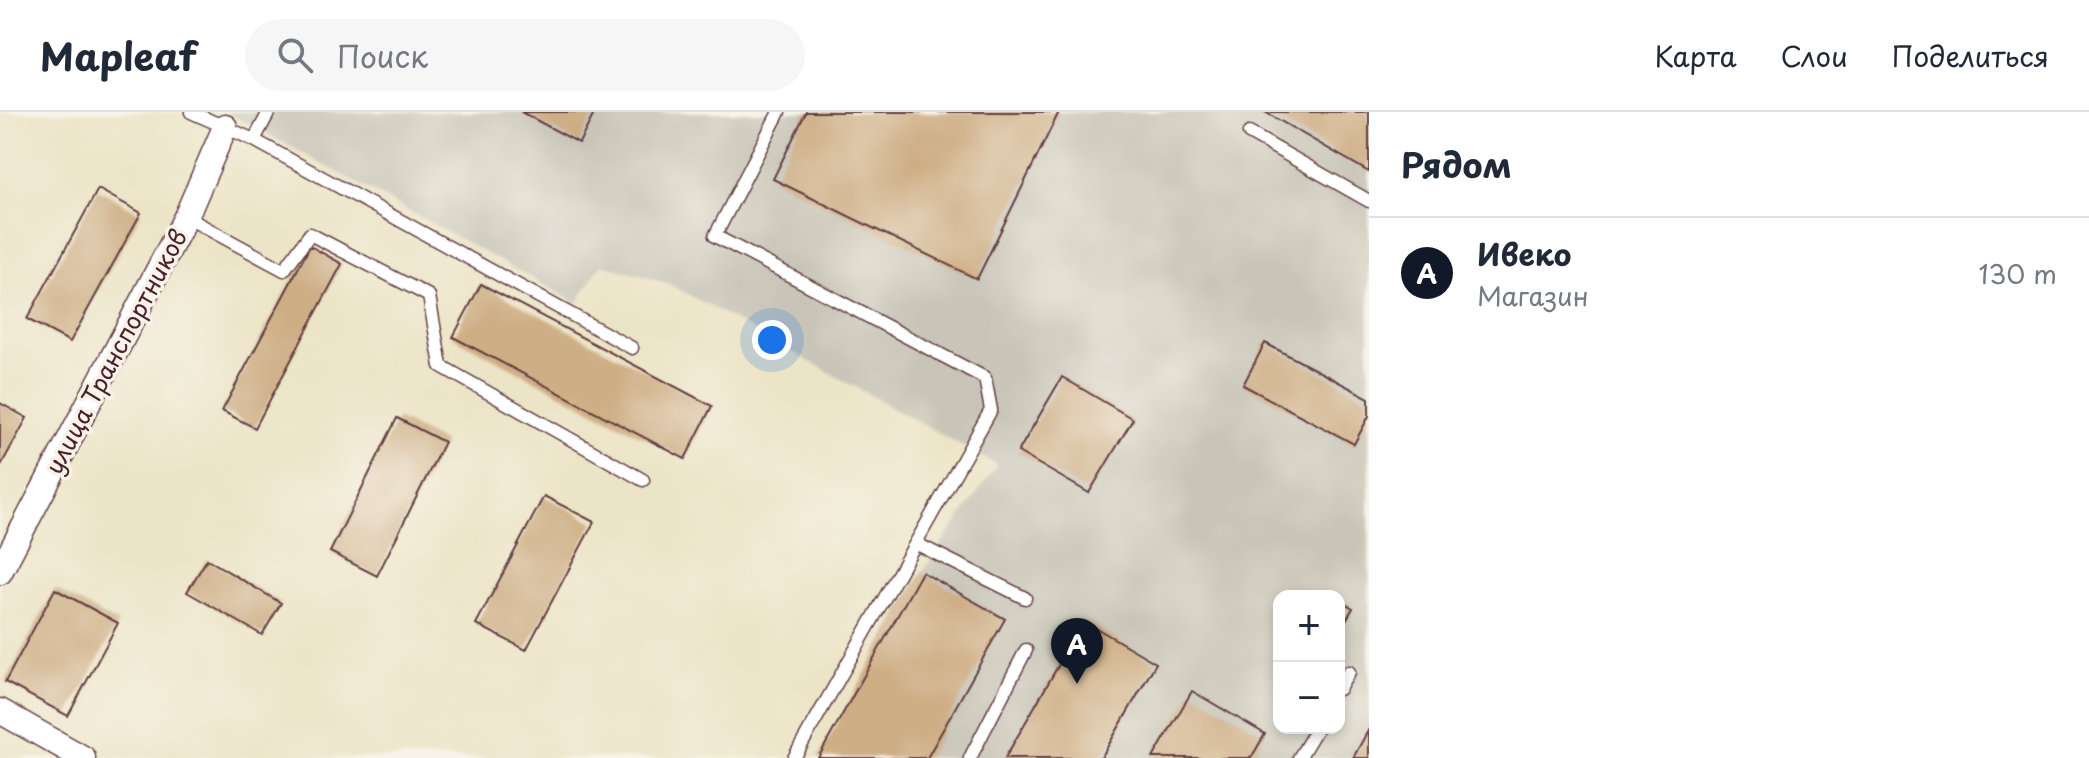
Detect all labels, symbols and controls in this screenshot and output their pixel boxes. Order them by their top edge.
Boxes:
search box [245,19,805,91]
text: Mapleaf [40,27,197,84]
icon: search [273,33,317,77]
text: Поиск [337,33,428,78]
text: Карта [1654,34,1737,77]
text: Слои [1781,34,1848,77]
text: Поделиться [1892,34,2049,77]
text: Рядом [1401,138,1512,190]
street label: улица Транспортников [35,222,195,480]
text: Ивеко [1477,231,1572,276]
text: A [1417,254,1437,293]
text: 130 m [1978,254,2057,293]
text: Магазин [1477,276,1588,315]
your location [752,320,792,360]
map controls [1273,590,1345,734]
button: + [1273,590,1345,662]
pin: A [1051,618,1103,684]
button: − [1273,662,1345,734]

